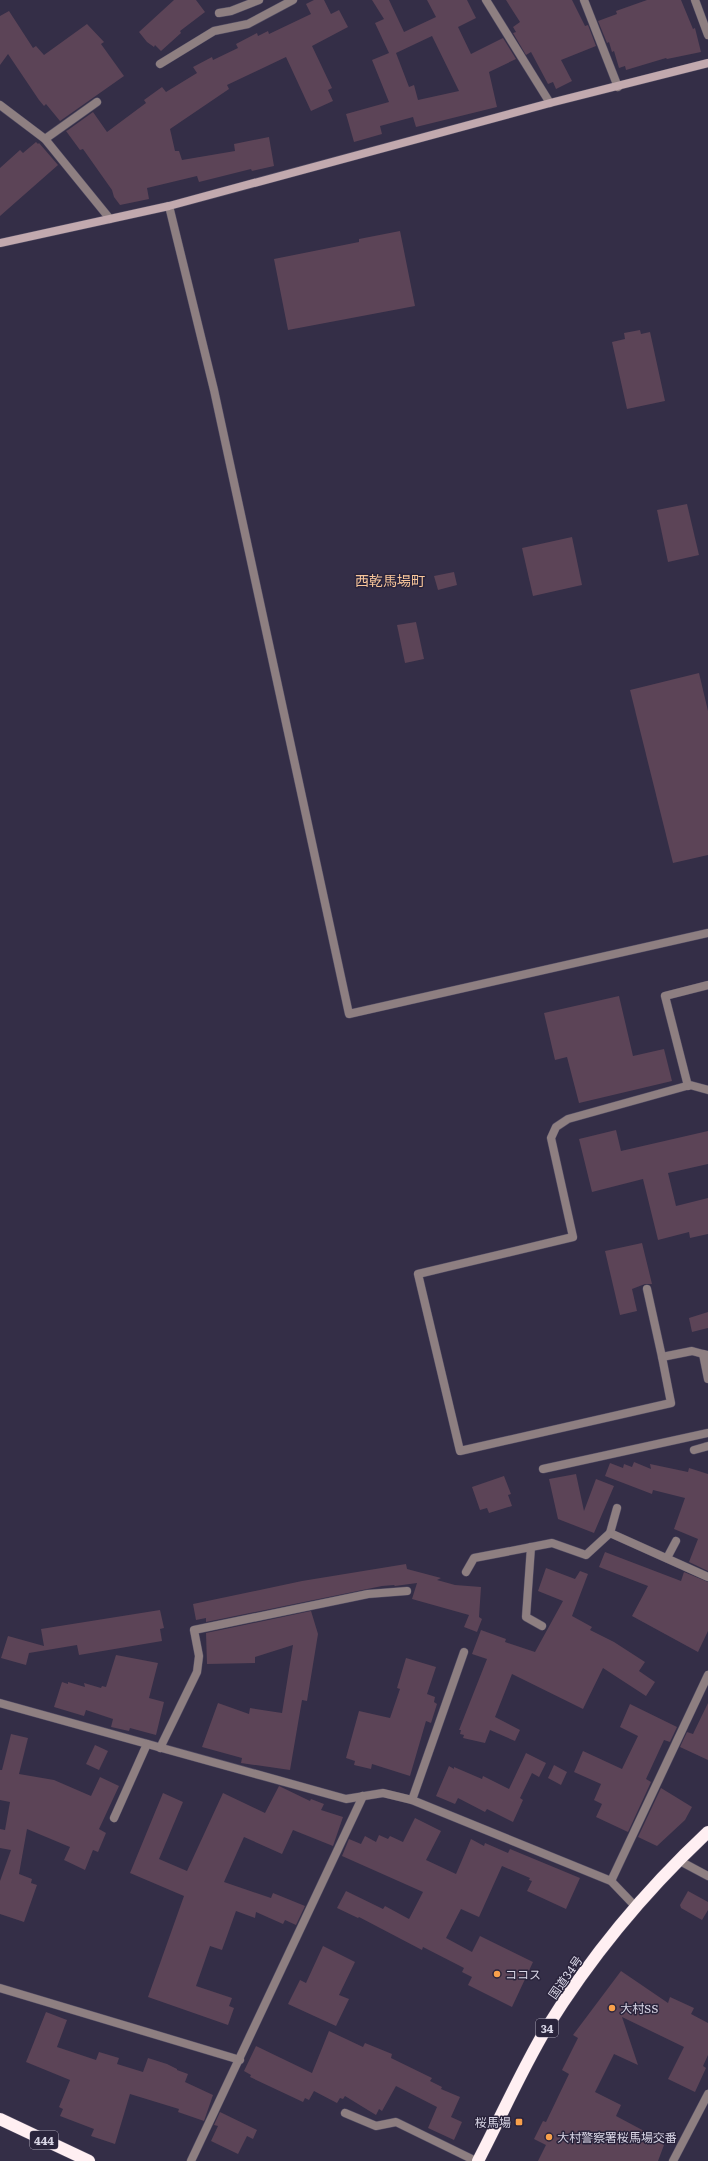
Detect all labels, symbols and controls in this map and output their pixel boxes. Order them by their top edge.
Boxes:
district label: 西乾馬場町 [355,570,425,590]
street label: 国道34号 [544,1952,586,2002]
place label: ココス [505,1965,541,1983]
marker: ココス [492,1969,502,1979]
place label: 大村SS [620,1999,658,2017]
marker: 大村SS [607,2003,617,2013]
road number: 34 [536,2019,558,2037]
place label: 桜馬場 [475,2113,511,2131]
marker: 桜馬場 [514,2117,524,2127]
place label: 大村警察署桜馬場交番 [557,2128,677,2146]
road number: 444 [30,2131,58,2149]
marker: 大村警察署桜馬場交番 [544,2132,554,2142]

